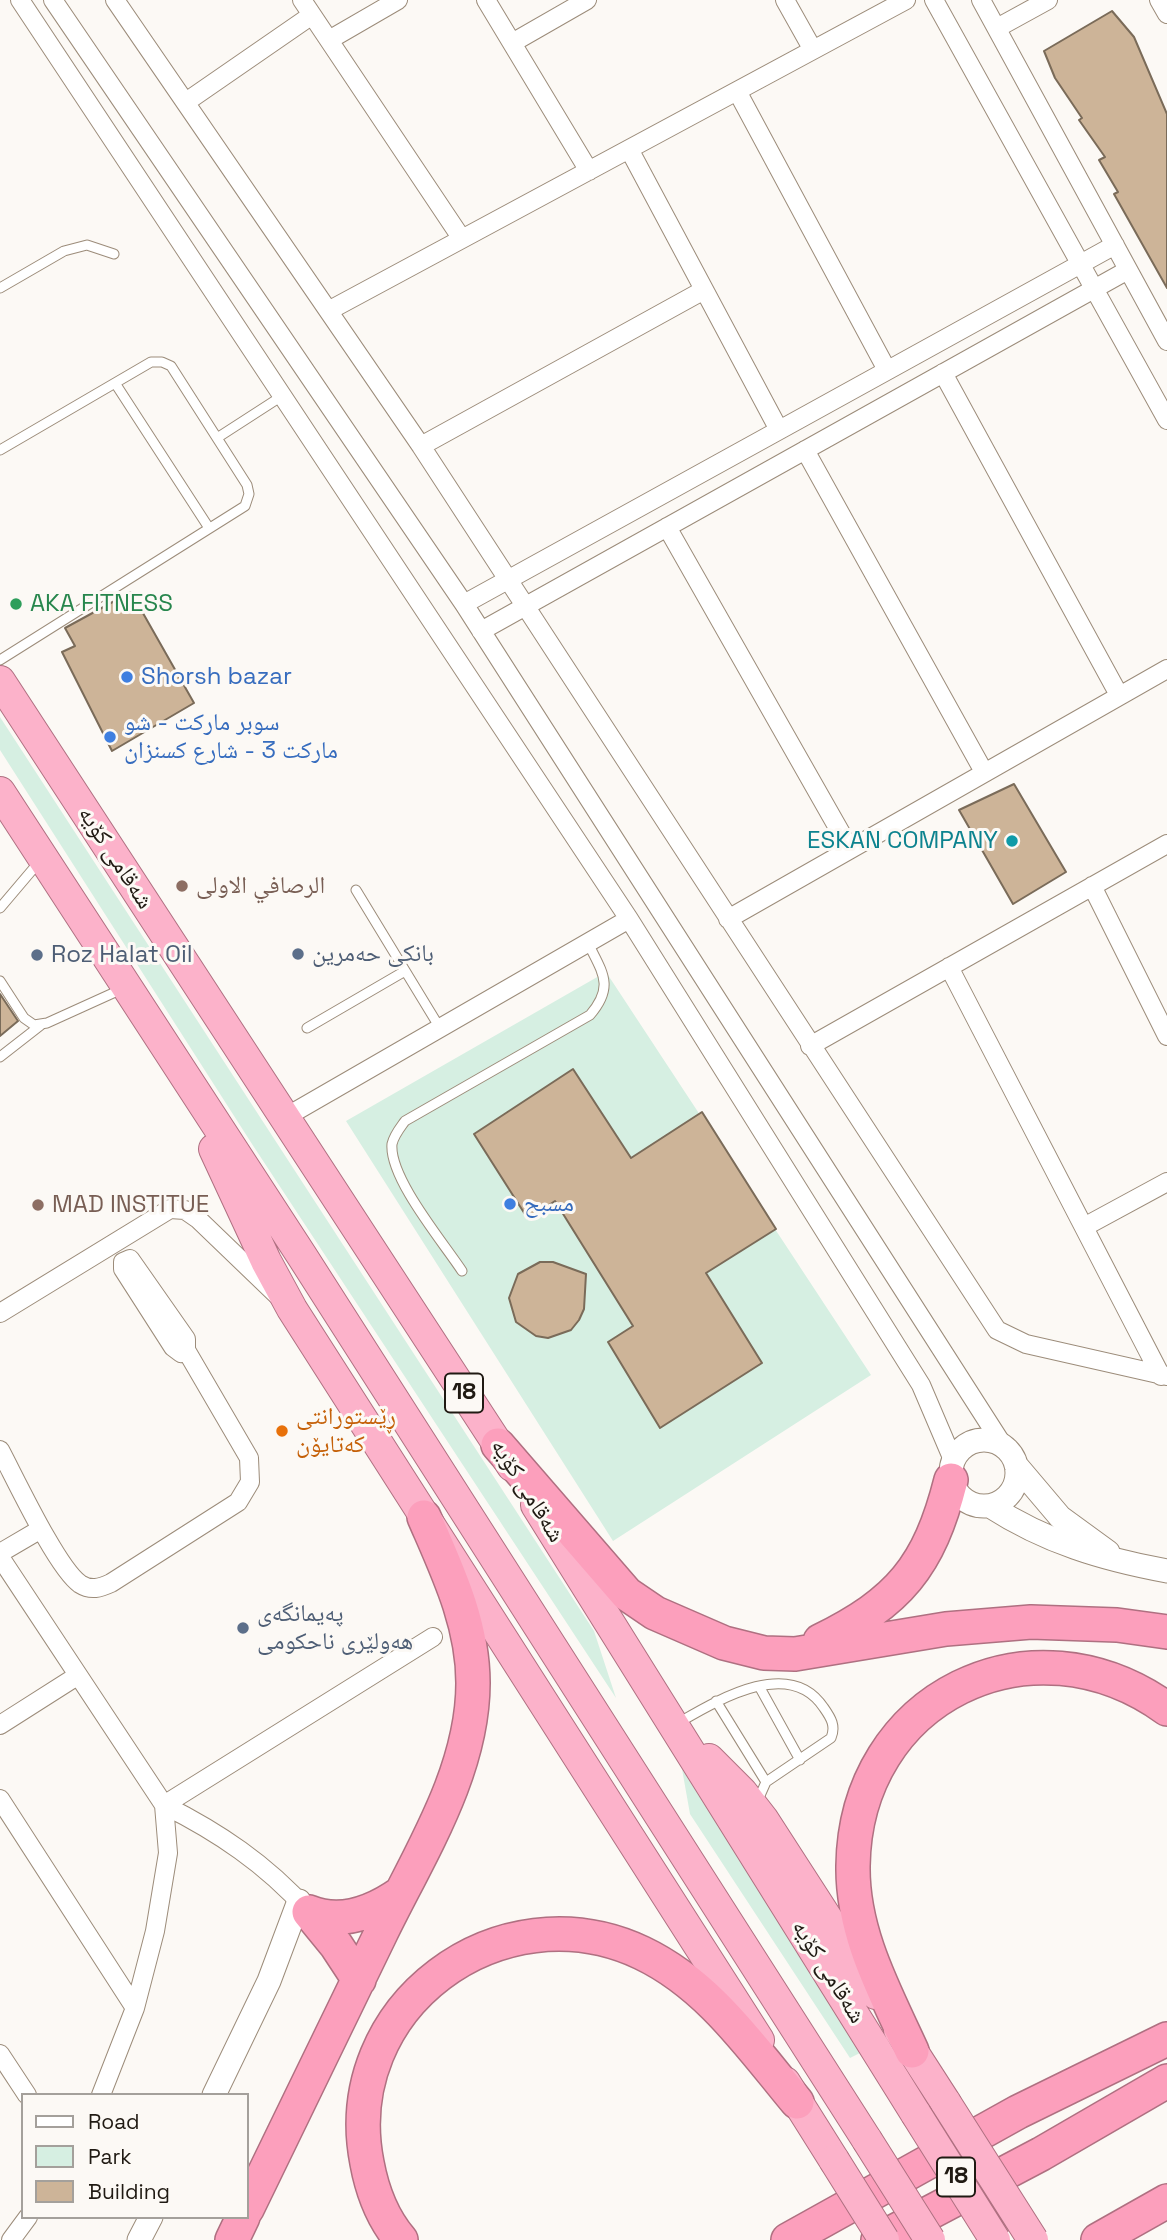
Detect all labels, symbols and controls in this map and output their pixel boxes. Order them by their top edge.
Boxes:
place label: AKA FITNESS [30,590,173,618]
marker: AKA FITNESS [8,596,24,612]
place label: Shorsh bazar [141,663,292,691]
marker: Shorsh bazar [119,669,135,685]
place label: سوبر ماركت - شو ماركت 3 - شارع كسنزان [124,709,338,765]
marker: سوبر ماركت - شو ماركت 3 - شارع كسنزان [102,729,118,745]
street label: شەقامی کۆیە [71,801,159,915]
place label: ESKAN COMPANY [807,827,998,855]
marker: ESKAN COMPANY [1004,833,1020,849]
place label: الرصافي الاولى [196,872,325,900]
marker: الرصافي الاولى [174,878,190,894]
place label: بانكی حه‌مرین [312,940,434,968]
place label: Roz Halat Oil [51,941,193,969]
marker: بانكی حه‌مرین [290,946,306,962]
marker: Roz Halat Oil [29,947,45,963]
place label: مسبح [524,1190,574,1218]
place label: MAD INSTITUE [52,1191,209,1219]
marker: مسبح [502,1196,518,1212]
marker: MAD INSTITUE [30,1197,46,1213]
road number: 18 [445,1374,483,1412]
place label: ڕێستورانتی کەتایۆن [296,1403,396,1459]
marker: ڕێستورانتی کەتایۆن [274,1423,290,1439]
street label: شەقامی کۆیە [484,1434,570,1548]
place label: پەیمانگەی هەولێری ناحکومی [257,1600,413,1656]
marker: پەیمانگەی هەولێری ناحکومی [235,1620,251,1636]
street label: شەقامی کۆیە [785,1915,871,2029]
legend [21,2093,248,2219]
text: Road [88,2108,140,2135]
text: Park [88,2143,132,2170]
road number: 18 [937,2158,975,2196]
text: Building [88,2178,170,2205]

